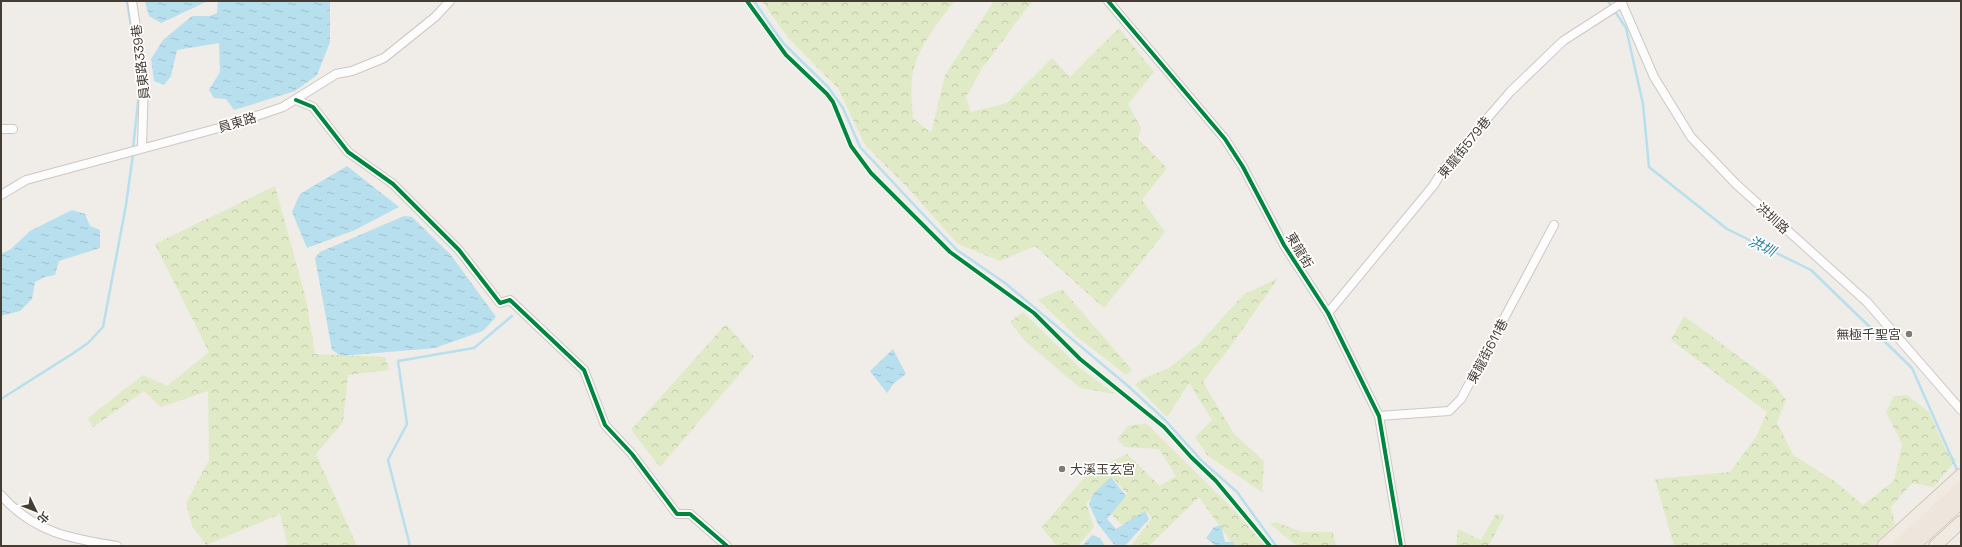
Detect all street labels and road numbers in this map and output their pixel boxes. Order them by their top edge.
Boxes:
street label: 員東路339巷 [127,23,154,101]
street label: 員東路 [216,109,258,136]
street label: 東龍街579巷 [1434,113,1495,182]
street label: 洪圳路 [1752,199,1793,238]
street label: 東龍街 [1282,229,1317,271]
street label: 東龍街611巷 [1463,316,1512,386]

